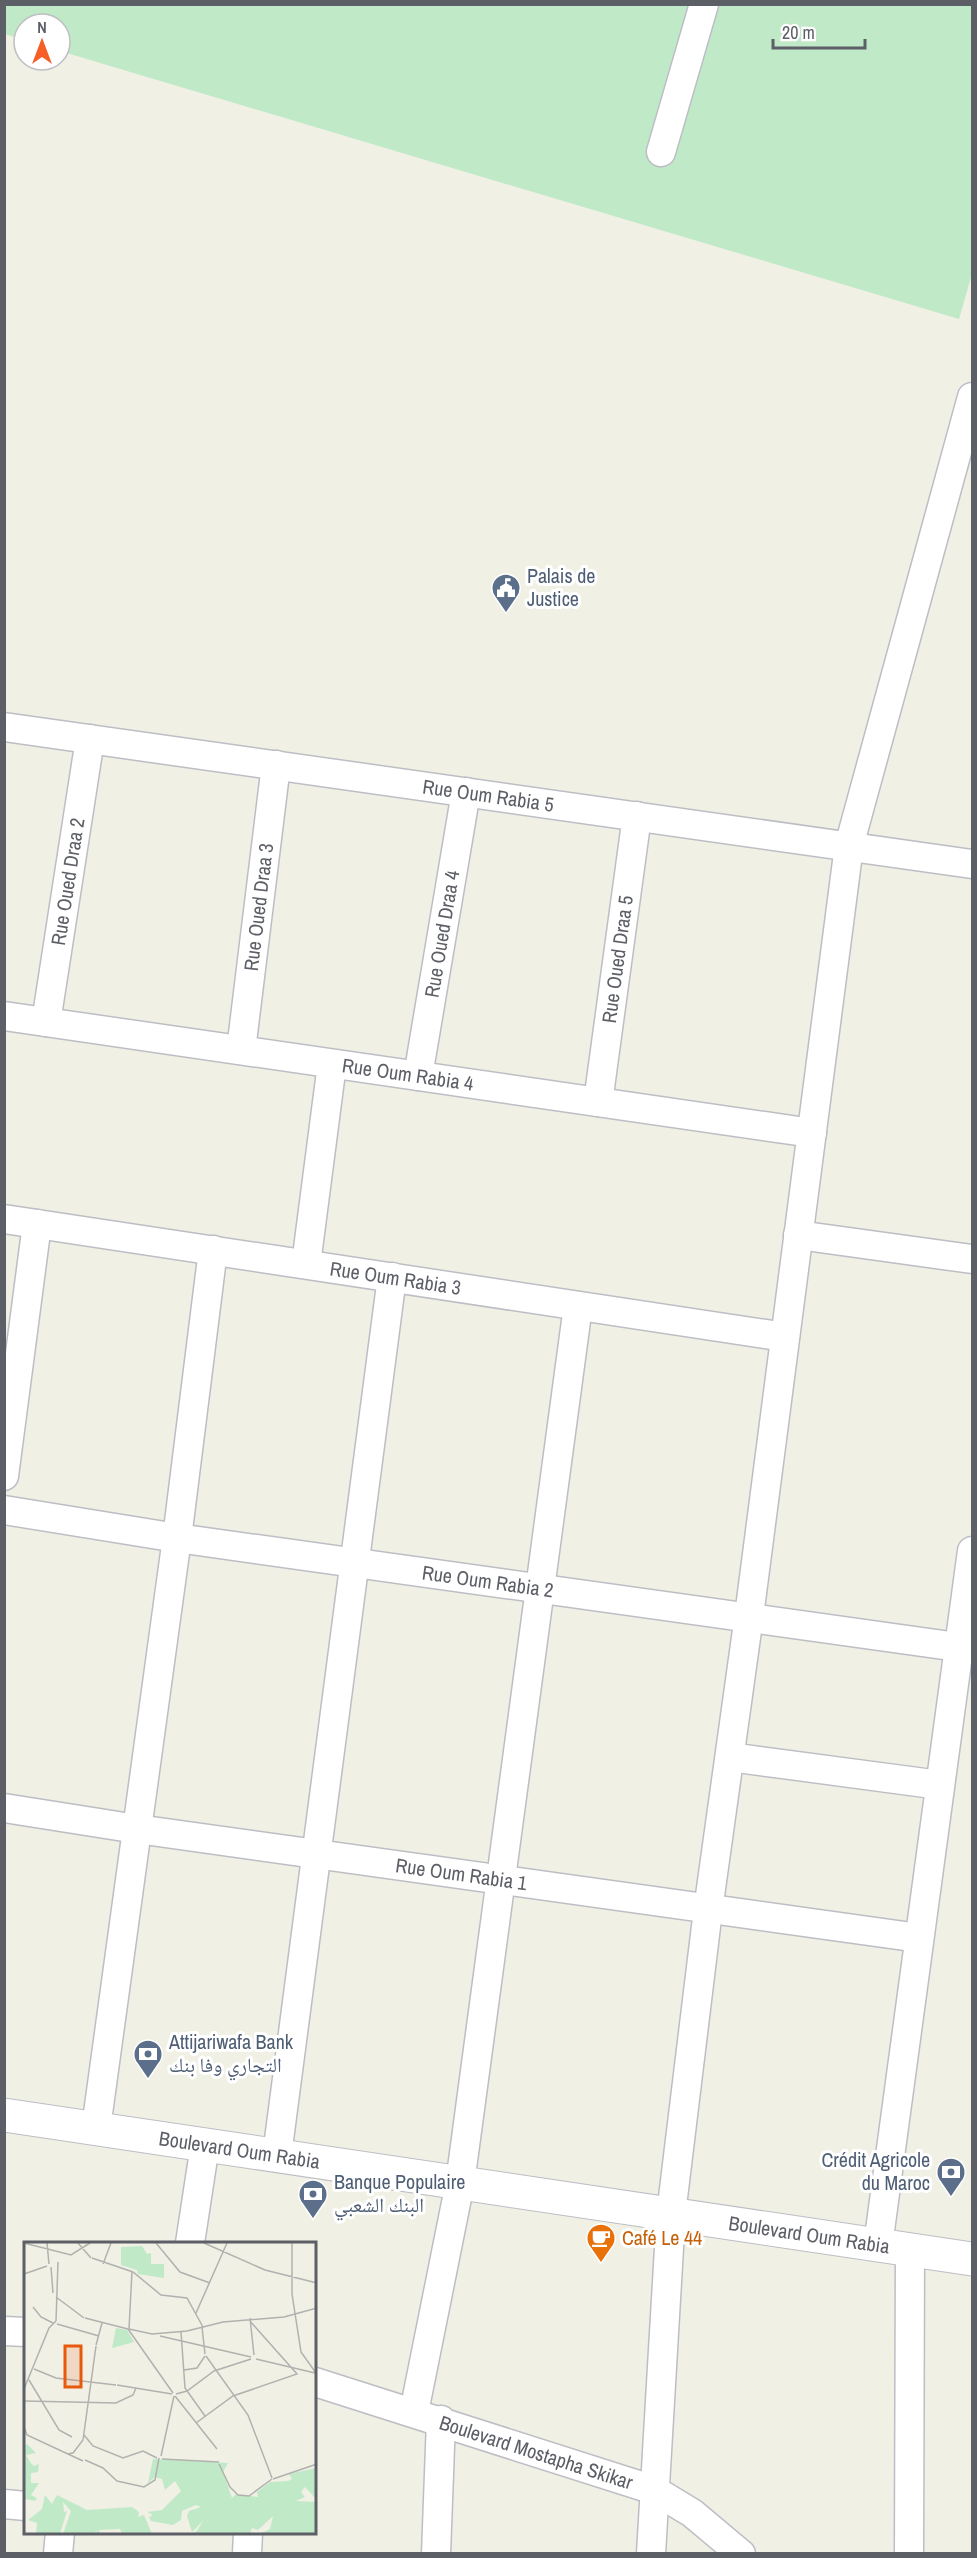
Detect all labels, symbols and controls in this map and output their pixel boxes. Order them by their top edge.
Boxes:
north arrow [12,12,72,72]
scale bar [773,12,864,50]
text: N [37,16,47,38]
text: 20 m [782,20,815,45]
place label: Palais de Justice [527,562,595,612]
public building icon: Palais de Justice [490,572,522,614]
street label: Rue Oum Rabia 5 [421,772,556,818]
street label: Rue Oued Draa 2 [44,816,91,947]
street label: Rue Oued Draa 3 [237,842,279,972]
street label: Rue Oued Draa 4 [417,868,466,1000]
street label: Rue Oued Draa 5 [595,894,639,1025]
street label: Rue Oum Rabia 4 [340,1051,475,1097]
street label: Rue Oum Rabia 3 [328,1254,463,1301]
street label: Rue Oum Rabia 2 [420,1558,555,1603]
street label: Rue Oum Rabia 1 [394,1851,529,1896]
place label: Attijariwafa Bank التجاري وفا بنك [168,2028,294,2081]
bank icon: Attijariwafa Bank التجاري وفا بنك [132,2038,164,2080]
street label: Boulevard Oum Rabia [157,2124,322,2175]
place label: Crédit Agricole du Maroc [822,2146,930,2196]
bank icon: Crédit Agricole du Maroc [935,2156,967,2198]
place label: Banque Populaire البنك الشعبي [334,2168,465,2221]
bank icon: Banque Populaire البنك الشعبي [297,2178,329,2220]
street label: Boulevard Oum Rabia [727,2209,891,2260]
cafe icon: Café Le 44 [585,2222,617,2264]
place label: Café Le 44 [622,2224,702,2251]
inset map [24,2242,316,2534]
street label: Boulevard Mostapha Skikar [436,2408,637,2496]

